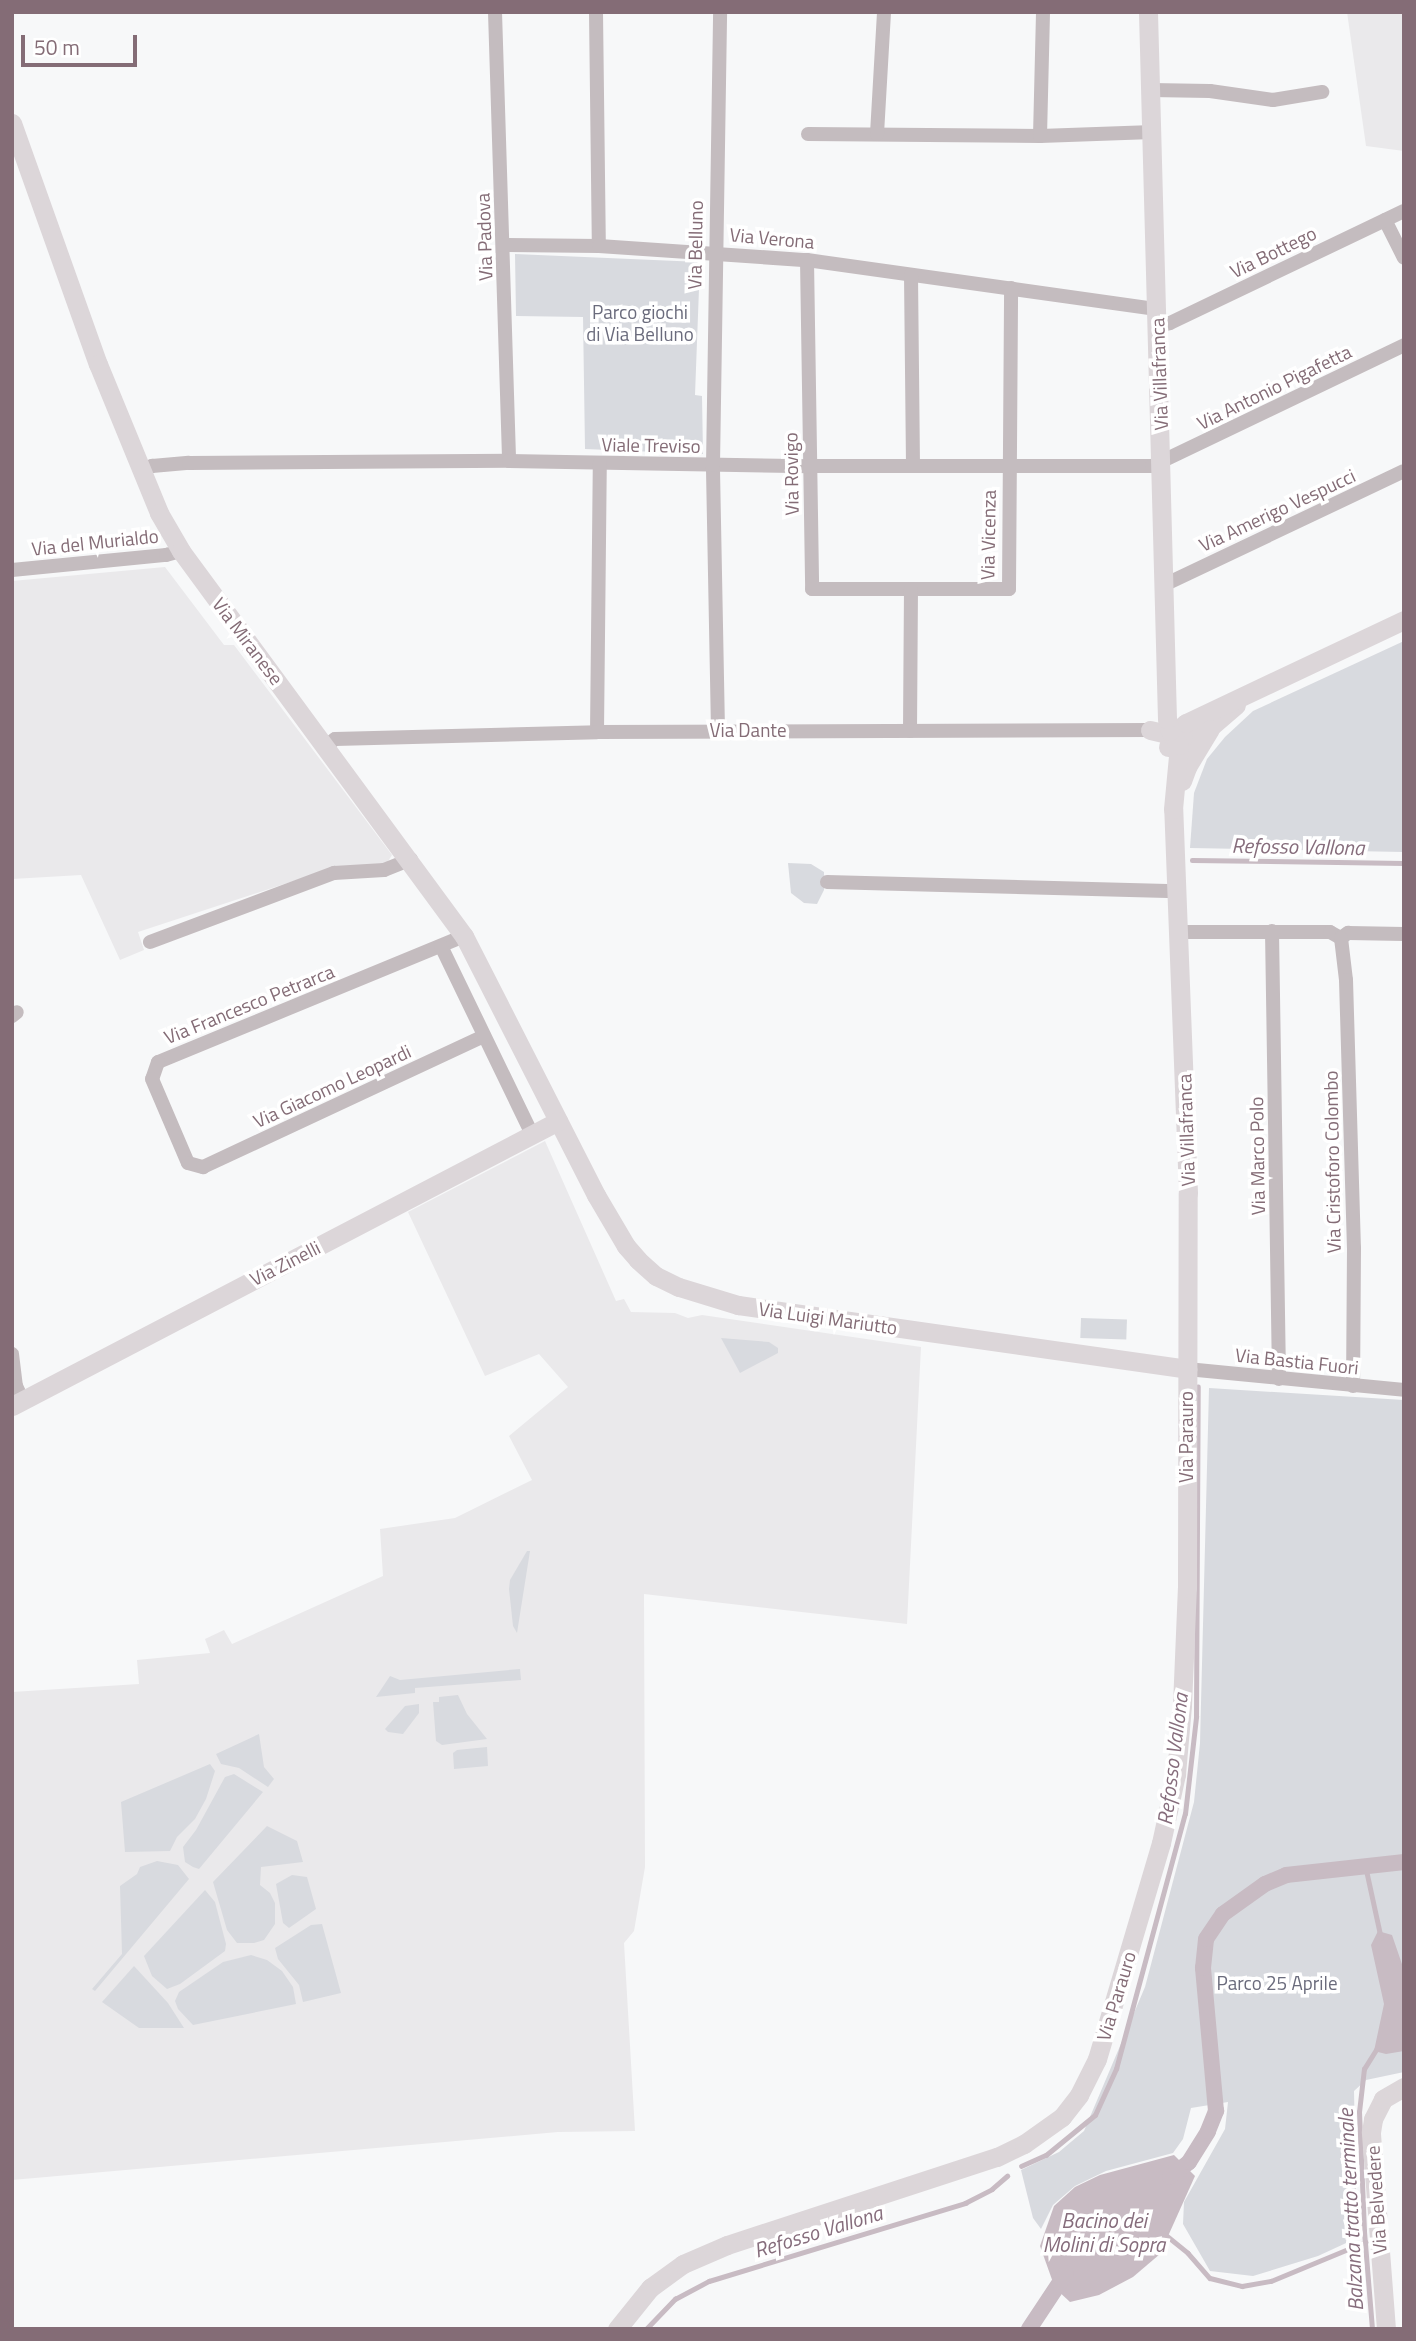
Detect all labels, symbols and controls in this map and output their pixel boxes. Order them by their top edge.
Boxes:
scale bar [24,21,140,65]
text: 50 m [34,31,80,63]
street label: Via Padova [471,193,497,281]
street label: Via Belluno [683,200,707,290]
street label: Via Bottego [1226,221,1320,283]
street label: Via Verona [729,223,815,253]
park label: Parco giochi di Via Belluno [586,301,694,345]
street label: Via Villafranca [1146,317,1172,431]
street label: Via Antonio Pigafetta [1193,340,1355,434]
street label: Via Rovigo [779,432,803,516]
street label: Viale Treviso [601,433,701,457]
street label: Via Amerigo Vespucci [1195,464,1359,556]
street label: Via Vicenza [976,490,1000,580]
street label: Via del Murialdo [30,524,160,560]
street label: Via Miranese [208,593,288,689]
street label: Via Dante [709,719,787,741]
water label: Refosso Vallona [1231,832,1365,860]
street label: Via Francesco Petrarca [161,959,337,1049]
street label: Via Giacomo Leopardi [250,1039,414,1133]
street label: Via Cristoforo Colombo [1319,1070,1345,1254]
street label: Via Villafranca [1173,1073,1199,1187]
street label: Via Marco Polo [1245,1096,1269,1216]
street label: Via Zinelli [246,1236,324,1290]
street label: Via Luigi Mariutto [757,1297,899,1339]
street label: Via Bastia Fuori [1234,1343,1360,1379]
street label: Via Parauro [1175,1391,1197,1483]
water label: Refosso Vallona [1151,1692,1193,1826]
street label: Via Parauro [1092,1949,1140,2043]
park label: Parco 25 Aprile [1217,1972,1337,1994]
water label: Balzana tratto terminale [1332,2108,1368,2312]
street label: Via Belvedere [1361,2145,1391,2255]
water label: Refosso Vallona [751,2200,885,2262]
water label: Bacino dei Molini di Sopra [1043,2207,1165,2257]

